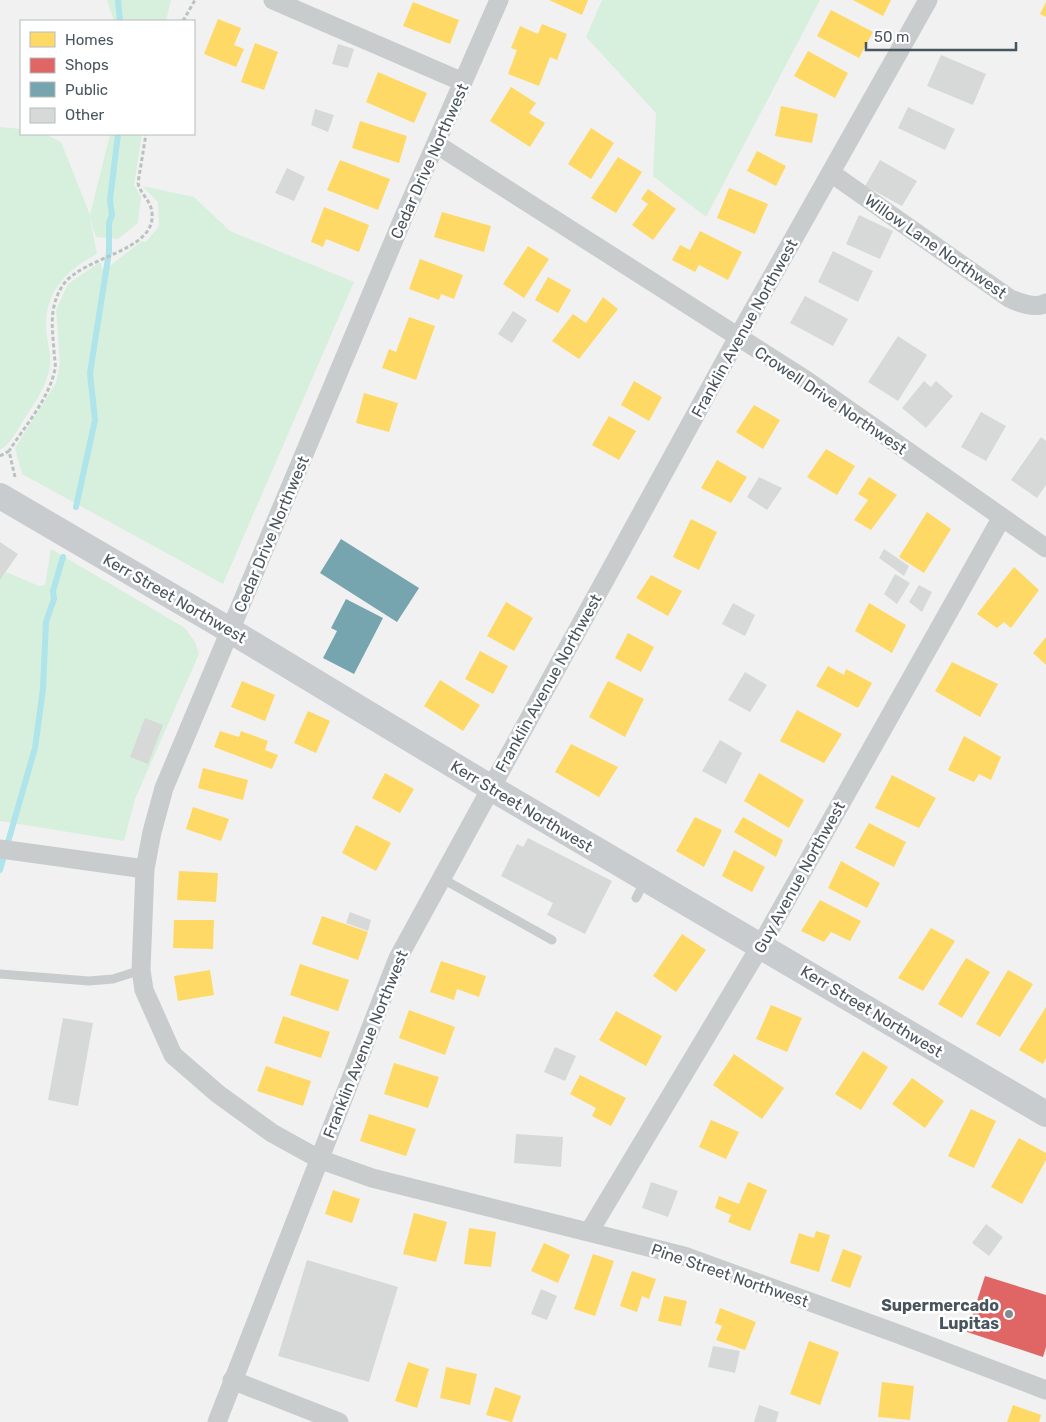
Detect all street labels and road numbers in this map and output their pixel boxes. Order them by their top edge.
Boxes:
street label: Cedar Drive Northwest [387,80,472,242]
street label: Willow Lane Northwest [861,190,1010,303]
street label: Franklin Avenue Northwest [687,236,801,421]
street label: Crowell Drive Northwest [751,342,910,458]
street label: Cedar Drive Northwest [230,453,313,615]
street label: Kerr Street Northwest [100,550,250,647]
street label: Franklin Avenue Northwest [491,591,605,776]
street label: Kerr Street Northwest [447,757,596,856]
street label: Guy Avenue Northwest [750,798,849,956]
street label: Franklin Avenue Northwest [319,947,412,1141]
street label: Kerr Street Northwest [797,962,946,1061]
street label: Pine Street Northwest [649,1240,811,1311]

